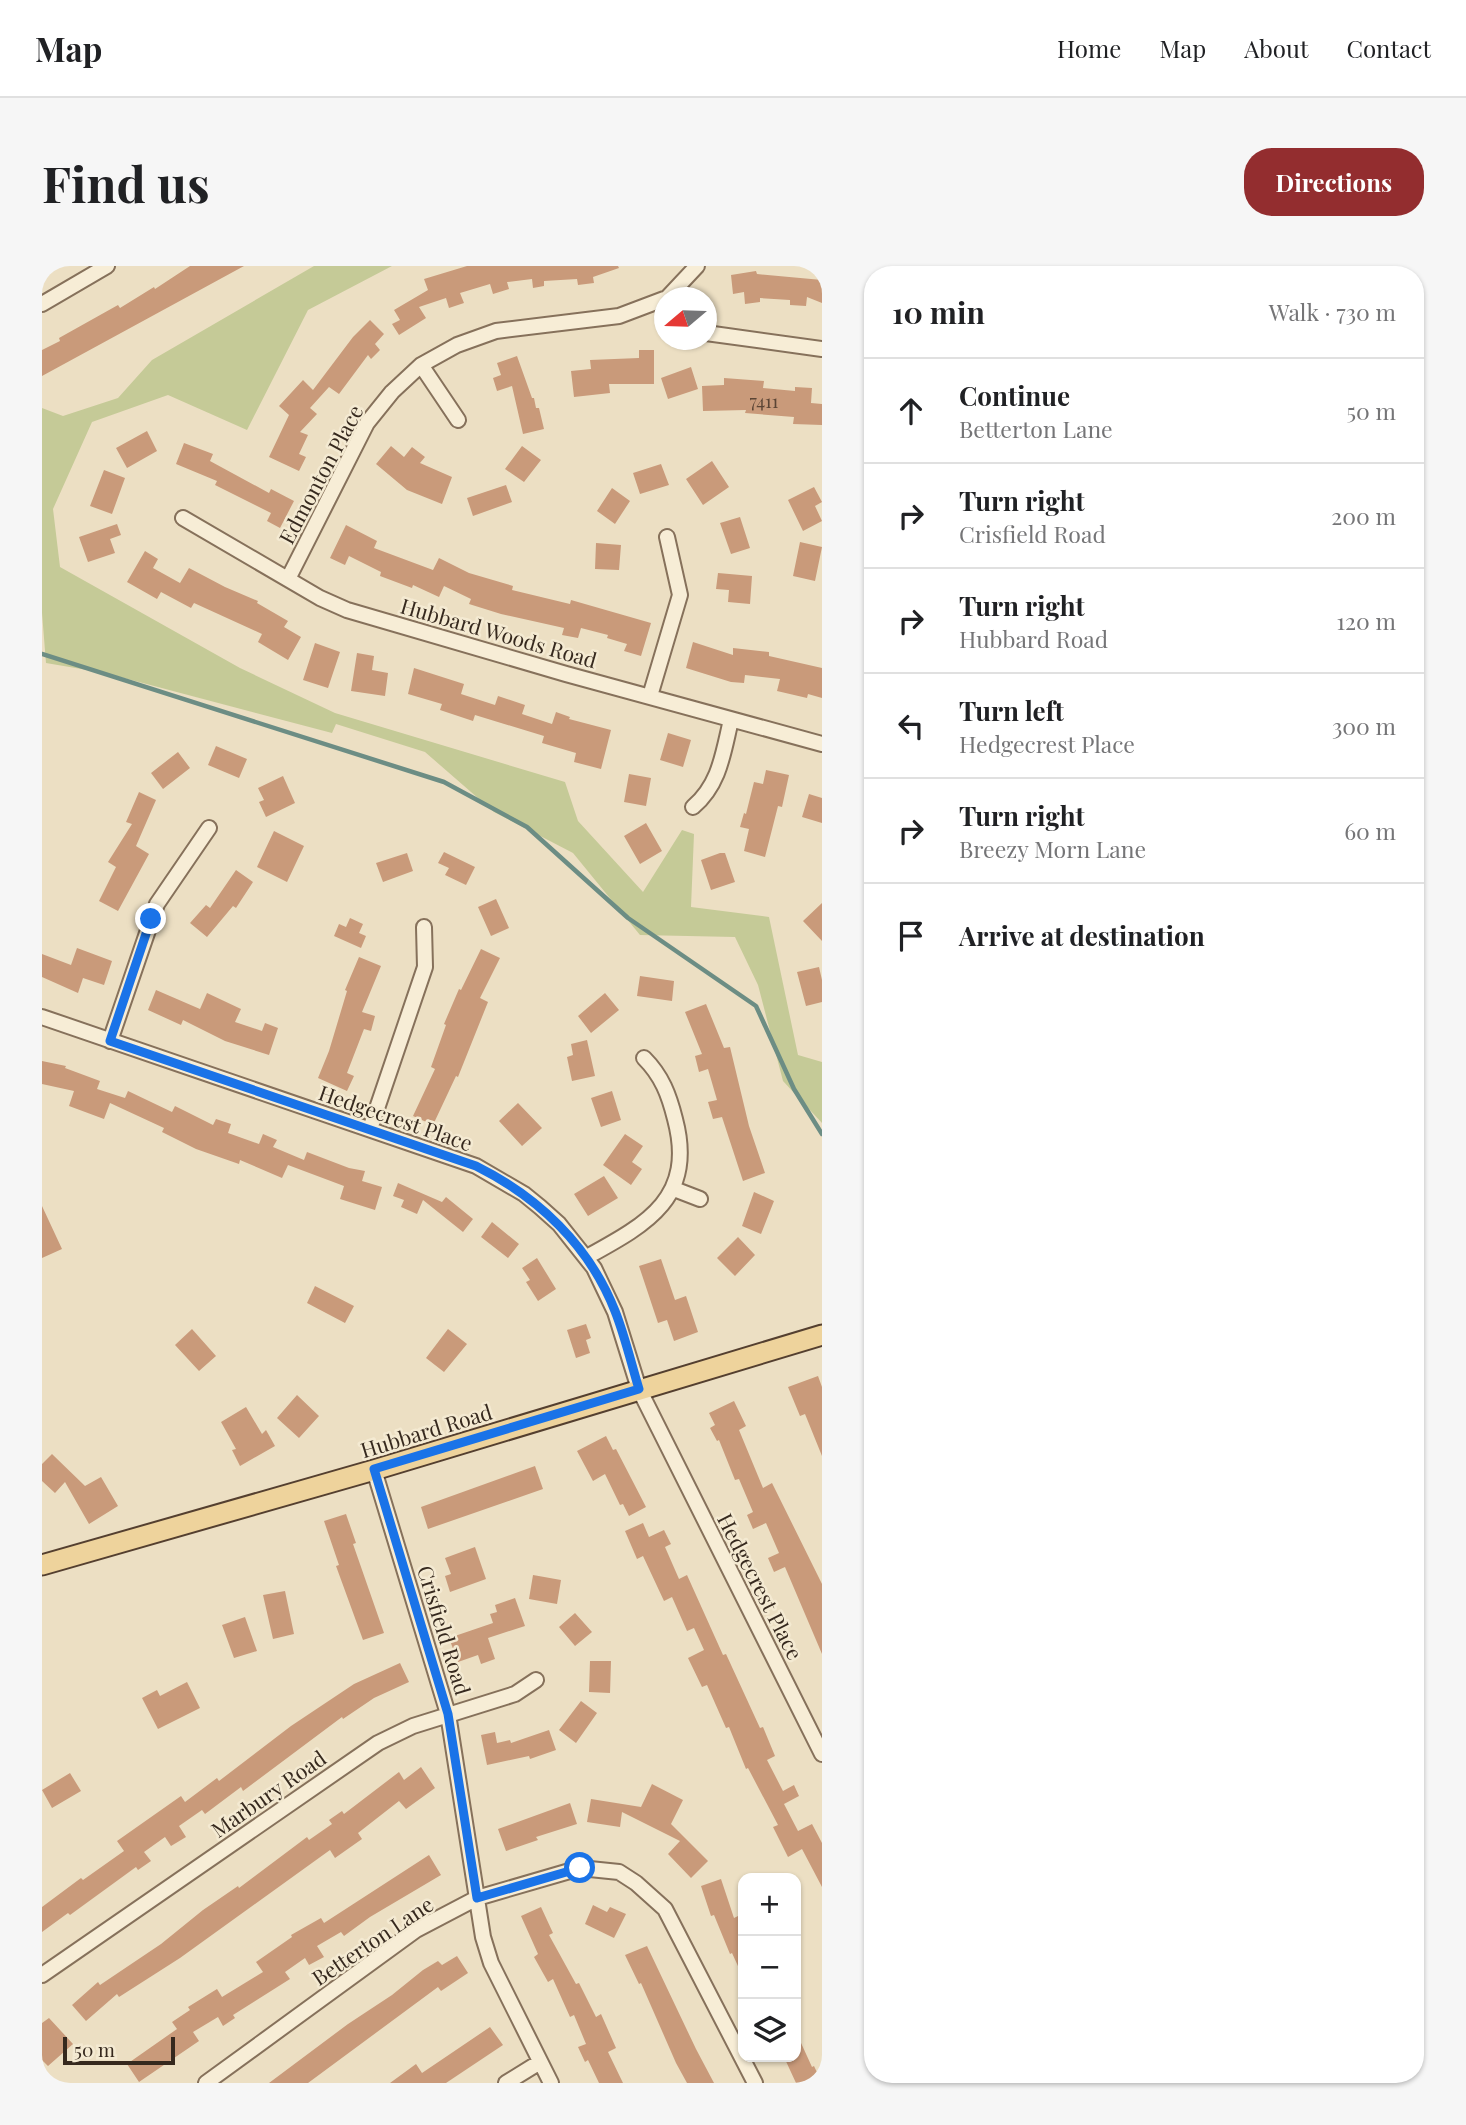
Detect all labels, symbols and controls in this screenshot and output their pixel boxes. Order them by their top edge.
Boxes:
text: Map [35,26,102,70]
text: Home [1057,32,1121,64]
text: Map [1159,32,1206,64]
text: About [1244,32,1308,64]
text: Contact [1346,32,1431,64]
button: Directions [1244,148,1424,216]
text: Find us [42,150,210,215]
north arrow [654,287,717,350]
text: 10 min [892,292,985,332]
text: Walk · 730 m [1269,296,1396,327]
text: Continue [959,378,1070,413]
house number: 7411 [750,389,779,413]
icon: ahead [892,392,930,430]
text: 50 m [1347,395,1396,426]
street label: Edmonton Place [272,400,368,548]
text: Betterton Lane [959,413,1113,444]
text: Turn right [959,483,1085,518]
icon: right [892,497,930,535]
text: 200 m [1331,500,1396,531]
text: Crisfield Road [959,518,1106,549]
text: Turn right [959,588,1085,623]
street label: Hubbard Woods Road [398,591,600,673]
icon: right [892,602,930,640]
text: 120 m [1337,605,1396,636]
text: Hubbard Road [959,623,1108,654]
text: Turn left [959,693,1064,728]
icon: left [892,707,930,745]
text: 300 m [1332,710,1396,741]
text: Hedgecrest Place [959,728,1135,759]
text: Turn right [959,798,1085,833]
icon: right [892,812,930,850]
text: 60 m [1344,815,1396,846]
text: Breezy Morn Lane [959,833,1146,864]
route end [135,903,166,934]
icon: arrive [892,917,930,955]
text: Arrive at destination [959,918,1205,953]
street label: Hedgecrest Place [315,1078,477,1156]
street label: Hubbard Road [357,1397,495,1463]
street label: Hedgecrest Place [712,1508,810,1664]
street label: Crisfield Road [412,1562,478,1698]
street label: Marbury Road [205,1743,331,1843]
route start [564,1852,595,1883]
map controls [738,1873,801,2062]
button: + [738,1873,801,1936]
street label: Betterton Lane [306,1889,438,1991]
button: − [738,1936,801,1999]
button: layers [738,1999,801,2062]
scale bar [63,2034,175,2066]
text: 50 m [74,2036,115,2062]

